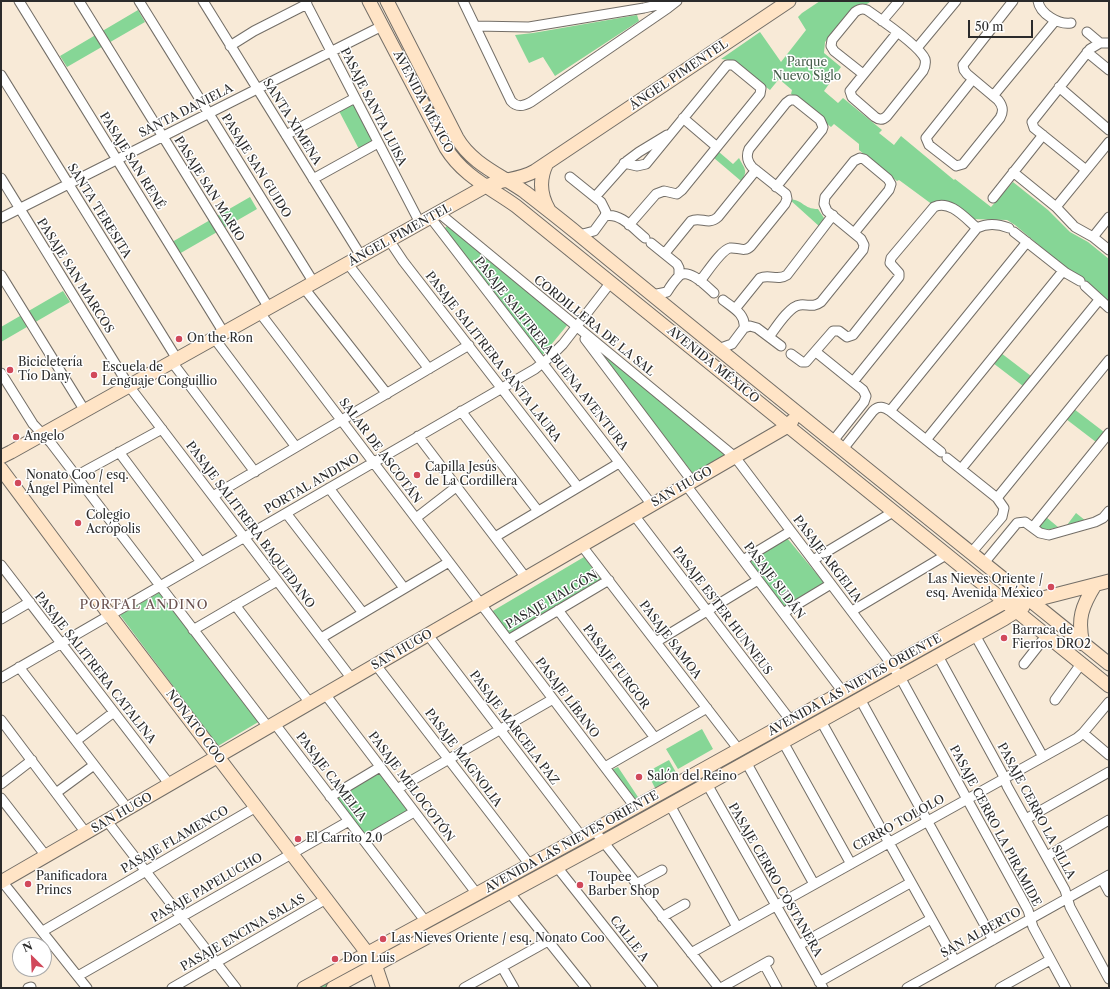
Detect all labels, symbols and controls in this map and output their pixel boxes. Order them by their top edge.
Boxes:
scale bar [970,12,1035,38]
text: 50 m [975,19,1004,34]
street label: ÁNGEL PIMENTEL [627,37,731,113]
street label: PASAJE SANTA LUISA [337,45,409,169]
street label: AVENIDA MÉXICO [390,48,456,156]
park label: Parque Nuevo Siglo [773,56,841,84]
street label: SANTA XIMENA [260,76,324,168]
street label: SANTA DANIELA [137,81,235,141]
street label: PASAJE SAN RENÉ [96,110,168,212]
street label: PASAJE SAN GUIDO [218,111,294,221]
street label: PASAJE SAN MARIO [171,134,247,244]
street label: SANTA TERESITA [64,161,134,261]
street label: ÁNGEL PIMENTEL [346,201,454,269]
street label: PASAJE SAN MARCOS [34,216,116,336]
street label: PASAJE SALITRERA BUENA AVENTURA [471,254,631,454]
street label: PASAJE SALITRERA SANTA LAURA [422,269,564,445]
street label: CORDILLERA DE LA SAL [531,273,657,379]
street label: AVENIDA MÉXICO [664,323,762,407]
place label: On the Ron [187,332,253,346]
marker: On the Ron [174,334,184,344]
place label: Bicicletería Tío Dany [18,356,83,384]
place label: Escuela de Lenguaje Conguillio [102,361,217,389]
marker: Bicicletería Tío Dany [5,365,15,375]
marker: Escuela de Lenguaje Conguillio [89,370,99,380]
street label: SALAR DE ASCOTÁN [336,396,424,506]
place label: Angelo [24,430,64,444]
marker: Angelo [11,432,21,442]
street label: PASAJE SALITRERA BAQUEDANO [183,439,317,611]
street label: PORTAL ANDINO [262,451,362,517]
place label: Capilla Jesús de La Cordillera [425,461,517,489]
street label: SAN HUGO [649,464,715,510]
place label: Nonato Coo / esq. Ángel Pimentel [26,469,129,497]
marker: Capilla Jesús de La Cordillera [412,470,422,480]
marker: Nonato Coo / esq. Ángel Pimentel [13,478,23,488]
place label: Colegio Acrópolis [86,509,140,537]
street label: PASAJE ARGELIA [790,513,864,605]
marker: Colegio Acrópolis [73,518,83,528]
street label: PASAJE SUDÁN [740,540,808,622]
street label: PASAJE ESTER HUNNEUS [669,544,775,678]
street label: PASAJE HALCÓN [503,568,601,632]
place label: Las Nieves Oriente / esq. Avenida México [926,573,1043,601]
marker: Las Nieves Oriente / esq. Avenida México [1046,582,1056,592]
street label: PASAJE SALITRERA CATALINA [31,589,159,747]
district label: PORTAL ANDINO [80,597,208,613]
street label: PASAJE SAMOA [636,598,704,682]
street label: PASAJE FURGOR [580,622,652,712]
place label: Barraca de Fierros DRO2 [1012,624,1091,652]
street label: SAN HUGO [369,627,435,673]
street label: AVENIDA LAS NIEVES ORIENTE [766,631,944,739]
marker: Barraca de Fierros DRO2 [999,633,1009,643]
street label: PASAJE LÍBANO [532,655,602,741]
street label: PASAJE MARCELA PAZ [466,668,562,788]
street label: NONATO COO [163,687,227,767]
street label: PASAJE MAGNOLIA [421,706,505,810]
street label: PASAJE MELOCOTÓN [365,729,457,845]
street label: PASAJE CAMELIA [293,730,369,824]
street label: PASAJE CERRO LA SILLA [994,740,1078,882]
street label: PASAJE CERRO LA PIRÁMIDE [946,743,1044,909]
place label: Salón del Reino [647,770,737,784]
marker: Salón del Reino [634,772,644,782]
street label: AVENIDA LAS NIEVES ORIENTE [483,788,661,896]
street label: SAN HUGO [89,790,155,836]
street label: CERRO TOLOLO [851,792,947,854]
street label: PASAJE CERRO COSTANERA [725,801,825,959]
street label: PASAJE FLAMENCO [119,803,231,877]
place label: El Carrito 2.0 [306,832,383,846]
marker: El Carrito 2.0 [293,834,303,844]
street label: PASAJE PAPELUCHO [149,850,265,926]
place label: Panificadora Princs [36,870,107,898]
place label: Toupee Barber Shop [588,871,659,899]
marker: Panificadora Princs [23,879,33,889]
marker: Toupee Barber Shop [575,880,585,890]
street label: PASAJE ENCINA SALAS [178,891,308,975]
street label: SAN ALBERTO [938,905,1024,961]
street label: CALLE A [607,913,651,965]
place label: Las Nieves Oriente / esq. Nonato Coo [391,932,605,946]
marker: Las Nieves Oriente / esq. Nonato Coo [378,934,388,944]
north arrow [12,937,52,977]
text: N [20,939,35,955]
place label: Don Luis [343,952,395,966]
marker: Don Luis [330,954,340,964]

